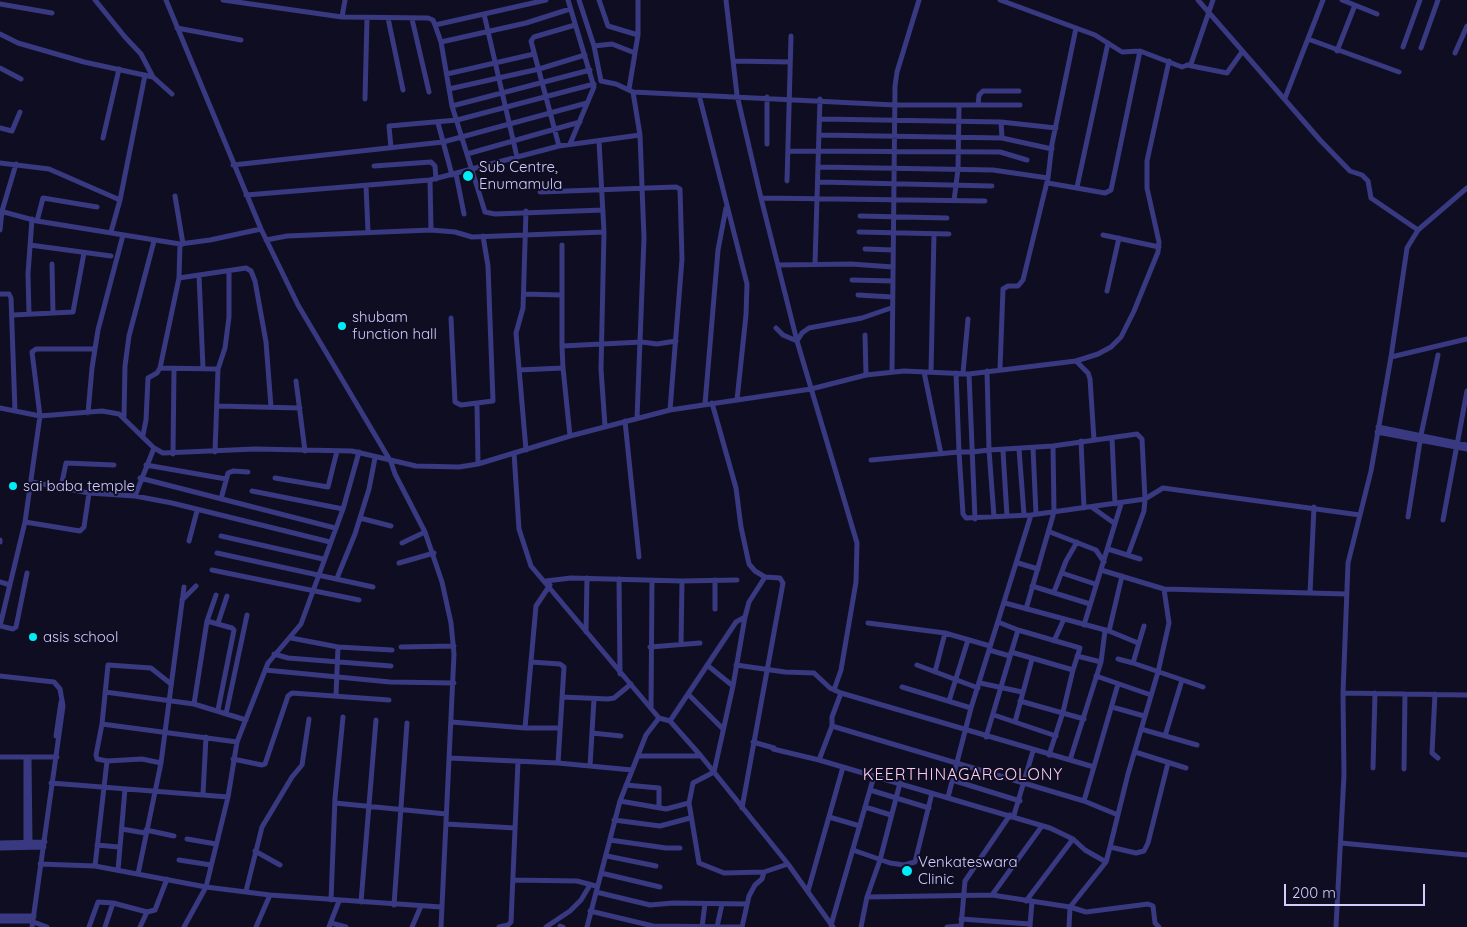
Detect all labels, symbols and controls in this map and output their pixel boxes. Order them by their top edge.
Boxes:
place label: Sub Centre, Enumamula [479,158,562,193]
marker: Sub Centre, Enumamula [461,169,475,183]
place label: shubam function hall [352,308,437,343]
marker: shubam function hall [336,320,348,332]
place label: sai baba temple [23,477,135,495]
marker: sai baba temple [7,480,19,492]
place label: asis school [43,628,118,646]
marker: asis school [27,631,39,643]
district label: KEERTHINAGARCOLONY [861,765,1065,785]
place label: Venkateswara Clinic [918,853,1017,888]
marker: Venkateswara Clinic [900,864,914,878]
scale bar [1287,874,1428,906]
text: 200 m [1292,883,1336,902]

